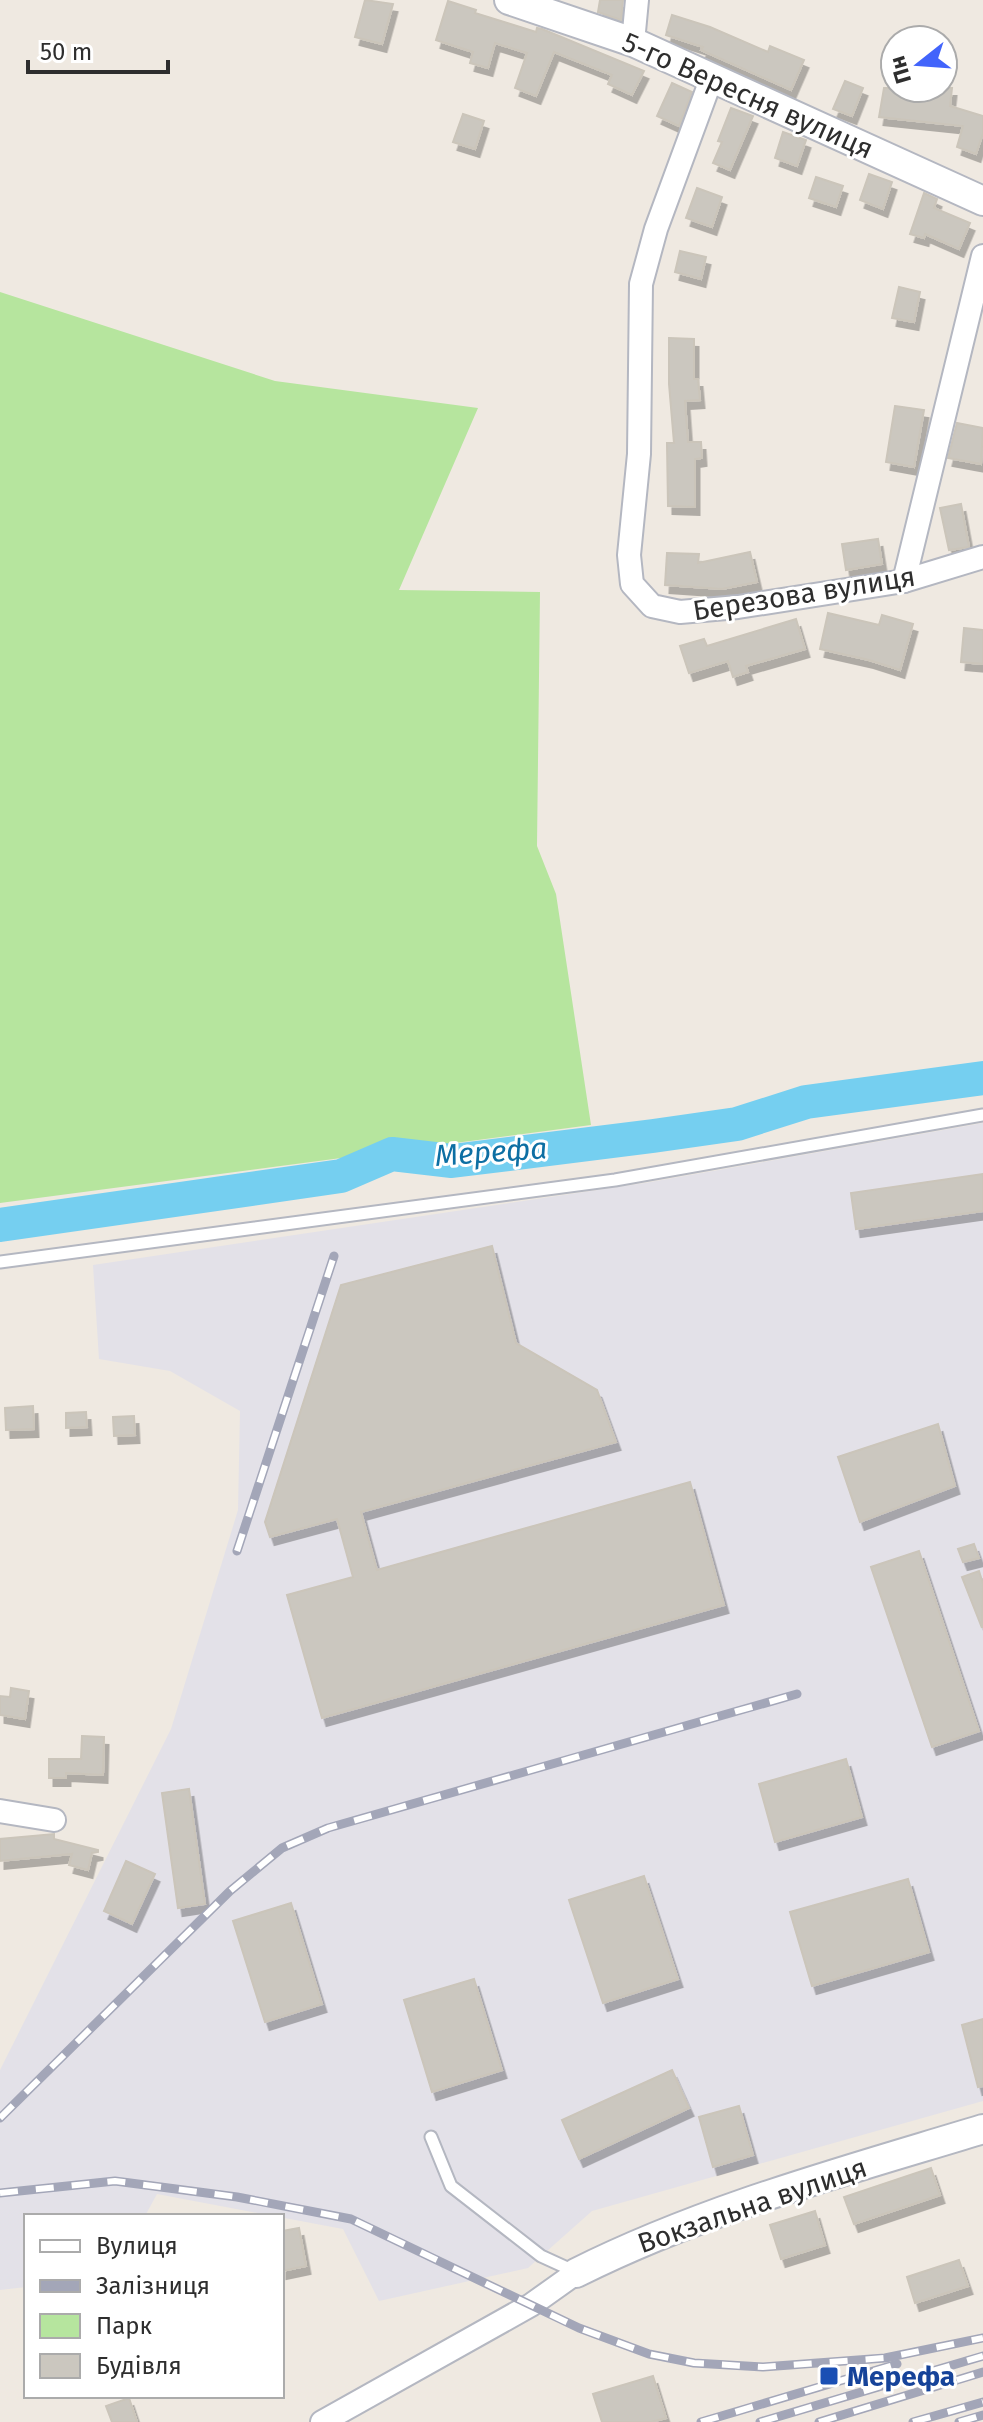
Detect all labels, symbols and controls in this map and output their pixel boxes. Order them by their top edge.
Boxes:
scale bar [28,24,168,74]
north arrow [879,24,959,104]
street label: 5-го Вересня вулиця [617,25,878,166]
text: 50 m [40,38,92,66]
text: Пн [883,53,917,87]
street label: Березова вулиця [691,560,918,627]
water label: Мерефа [434,1130,548,1174]
street label: Вокзальна вулиця [633,2151,871,2260]
legend [24,2214,284,2398]
text: Вулиця [96,2232,178,2260]
text: Залізниця [96,2272,210,2300]
text: Парк [96,2312,153,2340]
text: Будівля [96,2352,182,2380]
place label: Мерефа [847,2360,955,2393]
marker: Мерефа [818,2365,840,2387]

